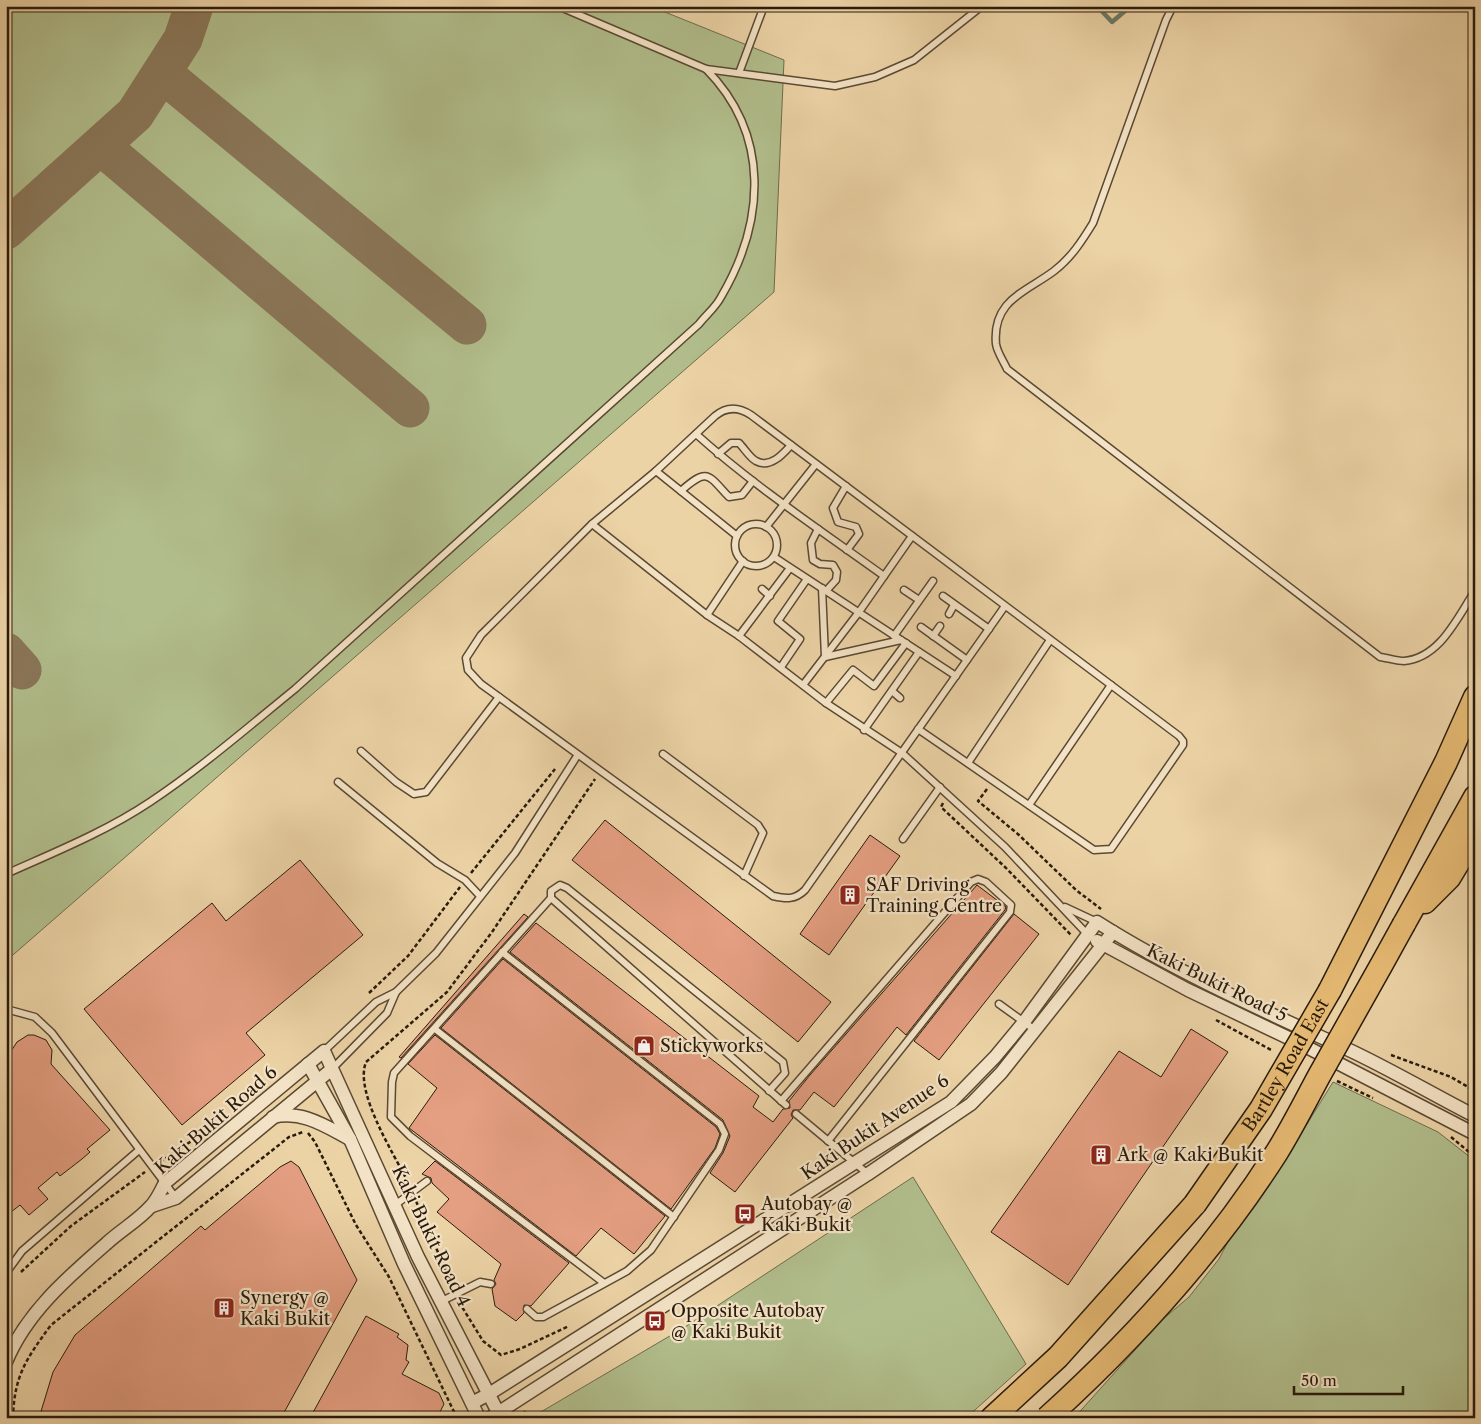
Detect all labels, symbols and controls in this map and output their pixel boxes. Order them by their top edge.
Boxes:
place label: SAF Driving Training Centre [866,874,1002,917]
building icon: SAF Driving Training Centre [838,883,862,907]
street label: Kaki Bukit Road 5 [1143,939,1291,1027]
street label: Bartley Road East [1238,994,1334,1136]
shop icon: Stickyworks [632,1034,656,1058]
place label: Stickyworks [660,1035,764,1057]
street label: Kaki Bukit Road 6 [150,1061,282,1179]
street label: Kaki Bukit Avenue 6 [797,1069,953,1185]
building icon: Ark @ Kaki Bukit [1089,1143,1113,1167]
place label: Ark @ Kaki Bukit [1116,1144,1264,1166]
street label: Kaki Bukit Road 4 [387,1162,475,1310]
place label: Autobay @ Kaki Bukit [760,1193,852,1236]
bus stop icon: Autobay @ Kaki Bukit [733,1202,757,1226]
place label: Synergy @ Kaki Bukit [240,1287,331,1330]
building icon: Synergy @ Kaki Bukit [212,1296,236,1320]
place label: Opposite Autobay @ Kaki Bukit [671,1300,825,1343]
bus stop icon: Opposite Autobay @ Kaki Bukit [643,1309,667,1333]
scale bar [1294,1364,1402,1396]
text: 50 m [1301,1371,1337,1390]

